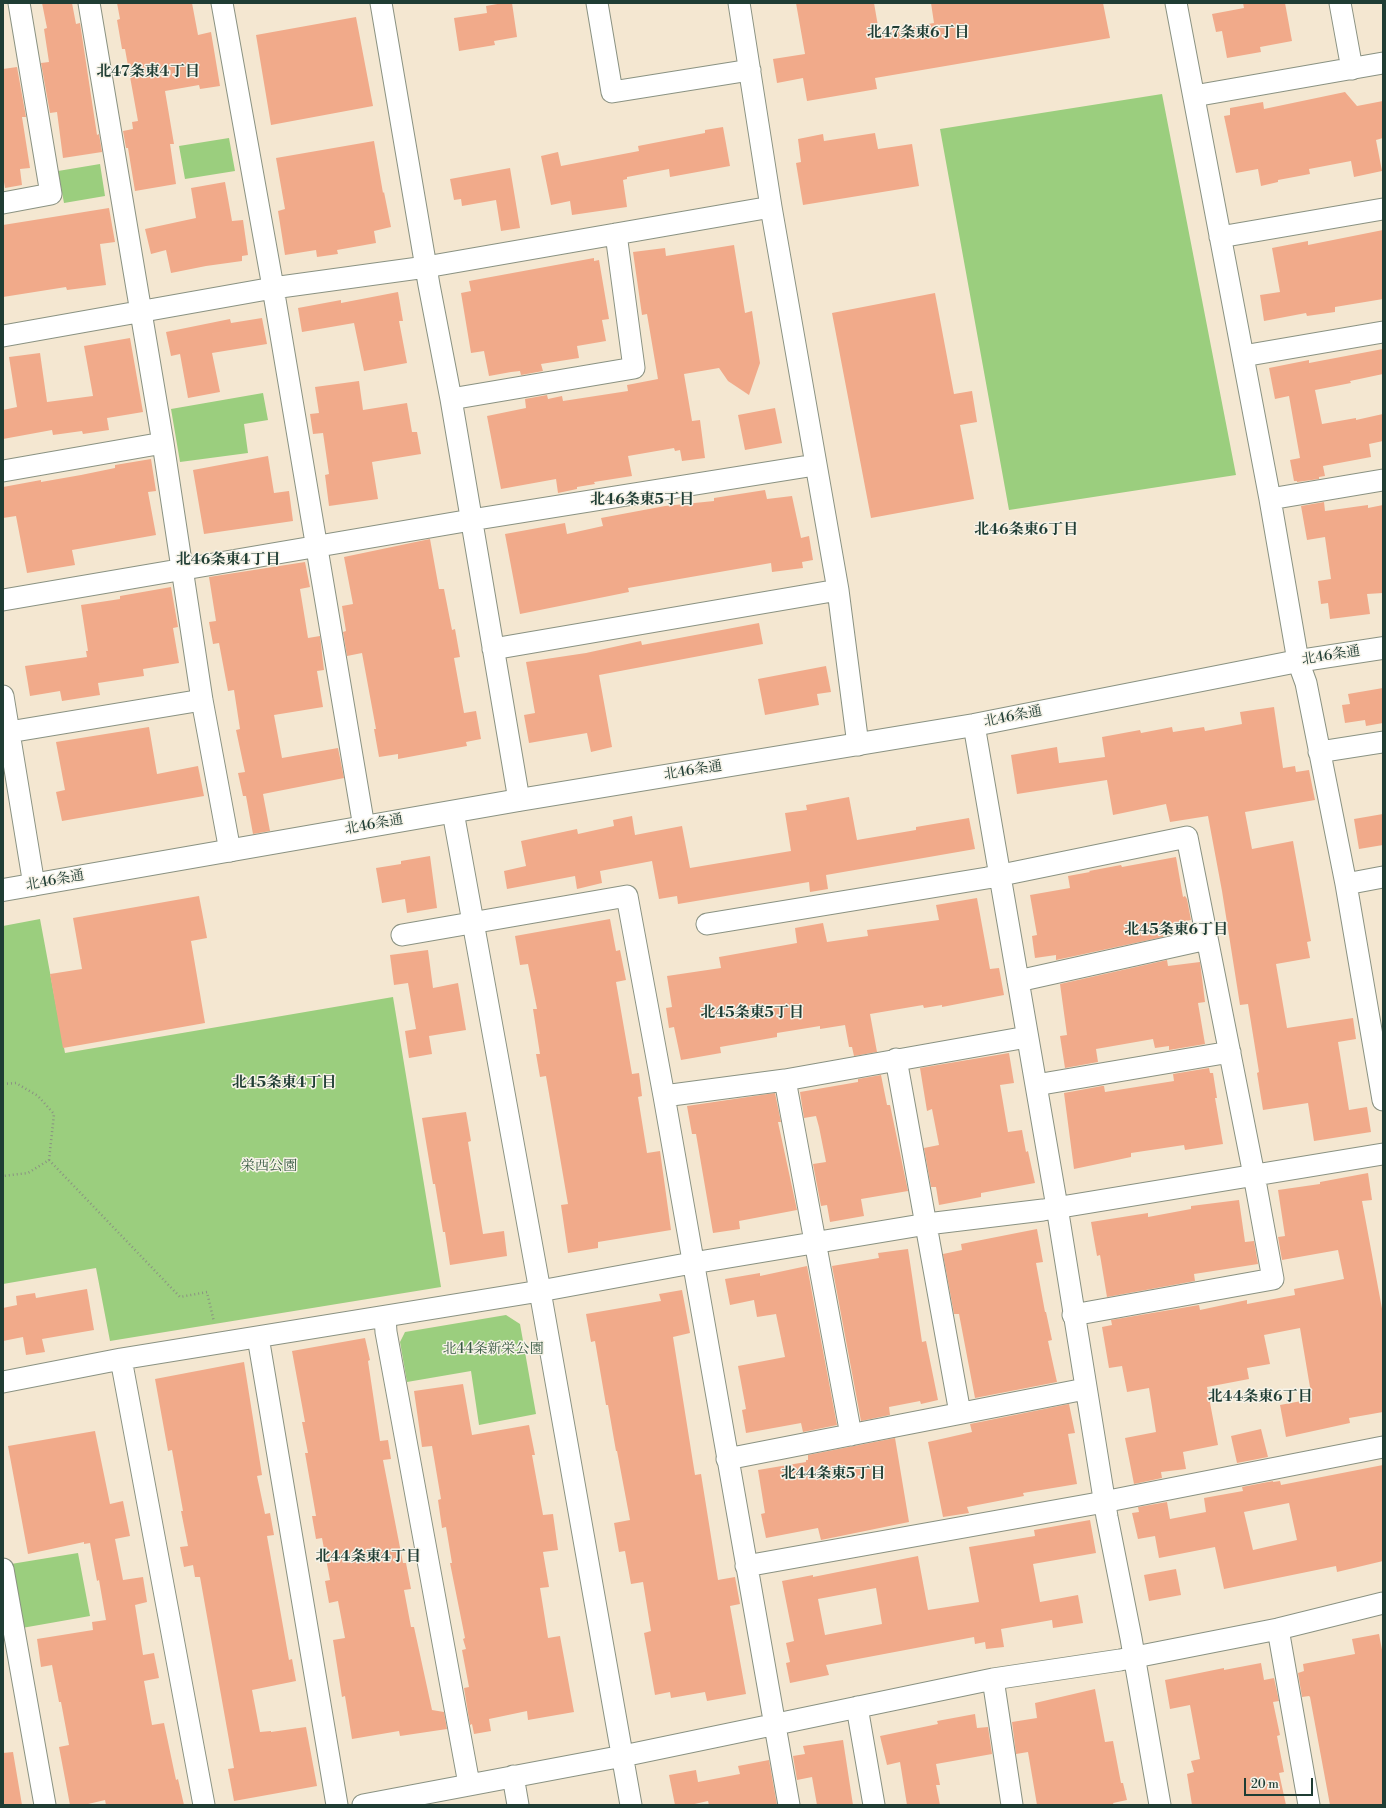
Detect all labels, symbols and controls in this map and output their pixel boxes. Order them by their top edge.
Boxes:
district label: 北47条東6丁目 [867,24,969,42]
district label: 北47条東4丁目 [96,63,200,81]
district label: 北46条東5丁目 [590,491,694,509]
district label: 北46条東6丁目 [974,521,1078,539]
district label: 北46条東4丁目 [176,551,280,569]
street label: 北46条通 [1301,643,1361,669]
street label: 北46条通 [983,703,1043,731]
street label: 北46条通 [663,758,723,784]
street label: 北46条通 [344,812,404,838]
street label: 北46条通 [25,868,85,894]
district label: 北45条東6丁目 [1124,921,1228,939]
district label: 北45条東5丁目 [700,1004,804,1022]
district label: 北45条東4丁目 [232,1074,336,1092]
park label: 栄西公園 [241,1159,297,1175]
park label: 北44条新栄公園 [443,1342,543,1358]
district label: 北44条東6丁目 [1208,1388,1312,1406]
district label: 北44条東5丁目 [781,1465,885,1483]
district label: 北44条東4丁目 [315,1548,421,1566]
scale bar [1246,1770,1315,1796]
text: 20 m [1251,1777,1279,1792]

